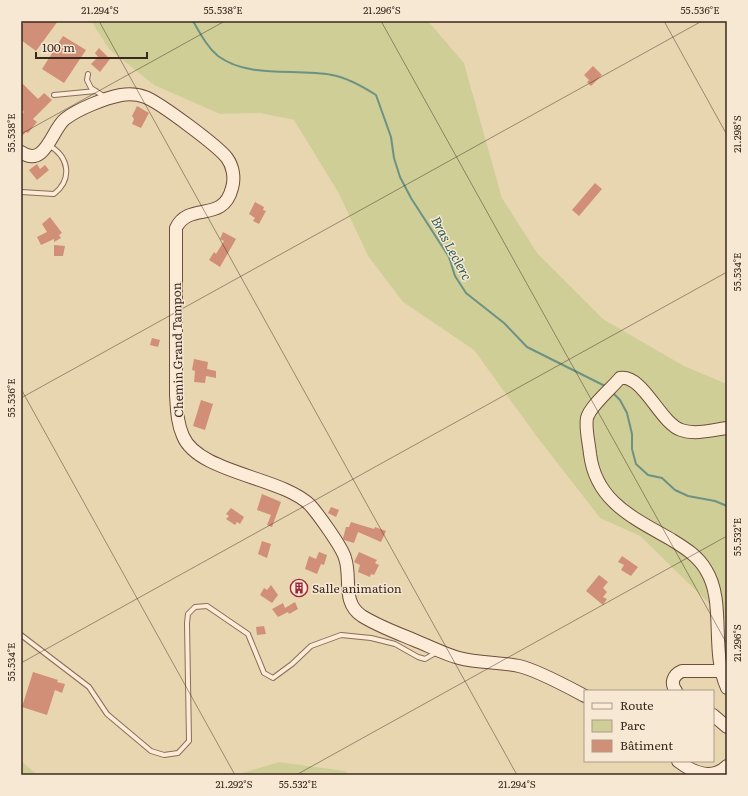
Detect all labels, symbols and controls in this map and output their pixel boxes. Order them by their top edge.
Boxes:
text: 21.294°S [81,2,119,17]
text: 55.538°E [203,2,243,17]
text: 21.296°S [363,2,401,17]
text: 55.536°E [680,2,720,17]
scale bar [36,34,147,60]
text: 100 m [42,38,75,56]
text: 55.538°E [3,113,18,153]
text: 21.298°S [729,115,744,153]
water label: Bras Leclerc [427,213,477,283]
text: 55.534°E [729,253,744,291]
street label: Chemin Grand Tampon [167,282,187,418]
text: 55.536°E [3,378,18,418]
text: 55.532°E [729,518,744,556]
building icon: Salle animation [289,578,309,598]
place label: Salle animation [312,579,402,597]
text: 21.296°S [729,624,744,662]
text: 55.534°E [3,643,18,681]
legend [584,690,714,762]
text: Route [620,696,654,714]
text: Parc [620,716,645,734]
text: Bâtiment [620,736,673,754]
text: 21.292°S [216,776,252,791]
text: 55.532°E [279,776,317,791]
text: 21.294°S [498,776,536,791]

